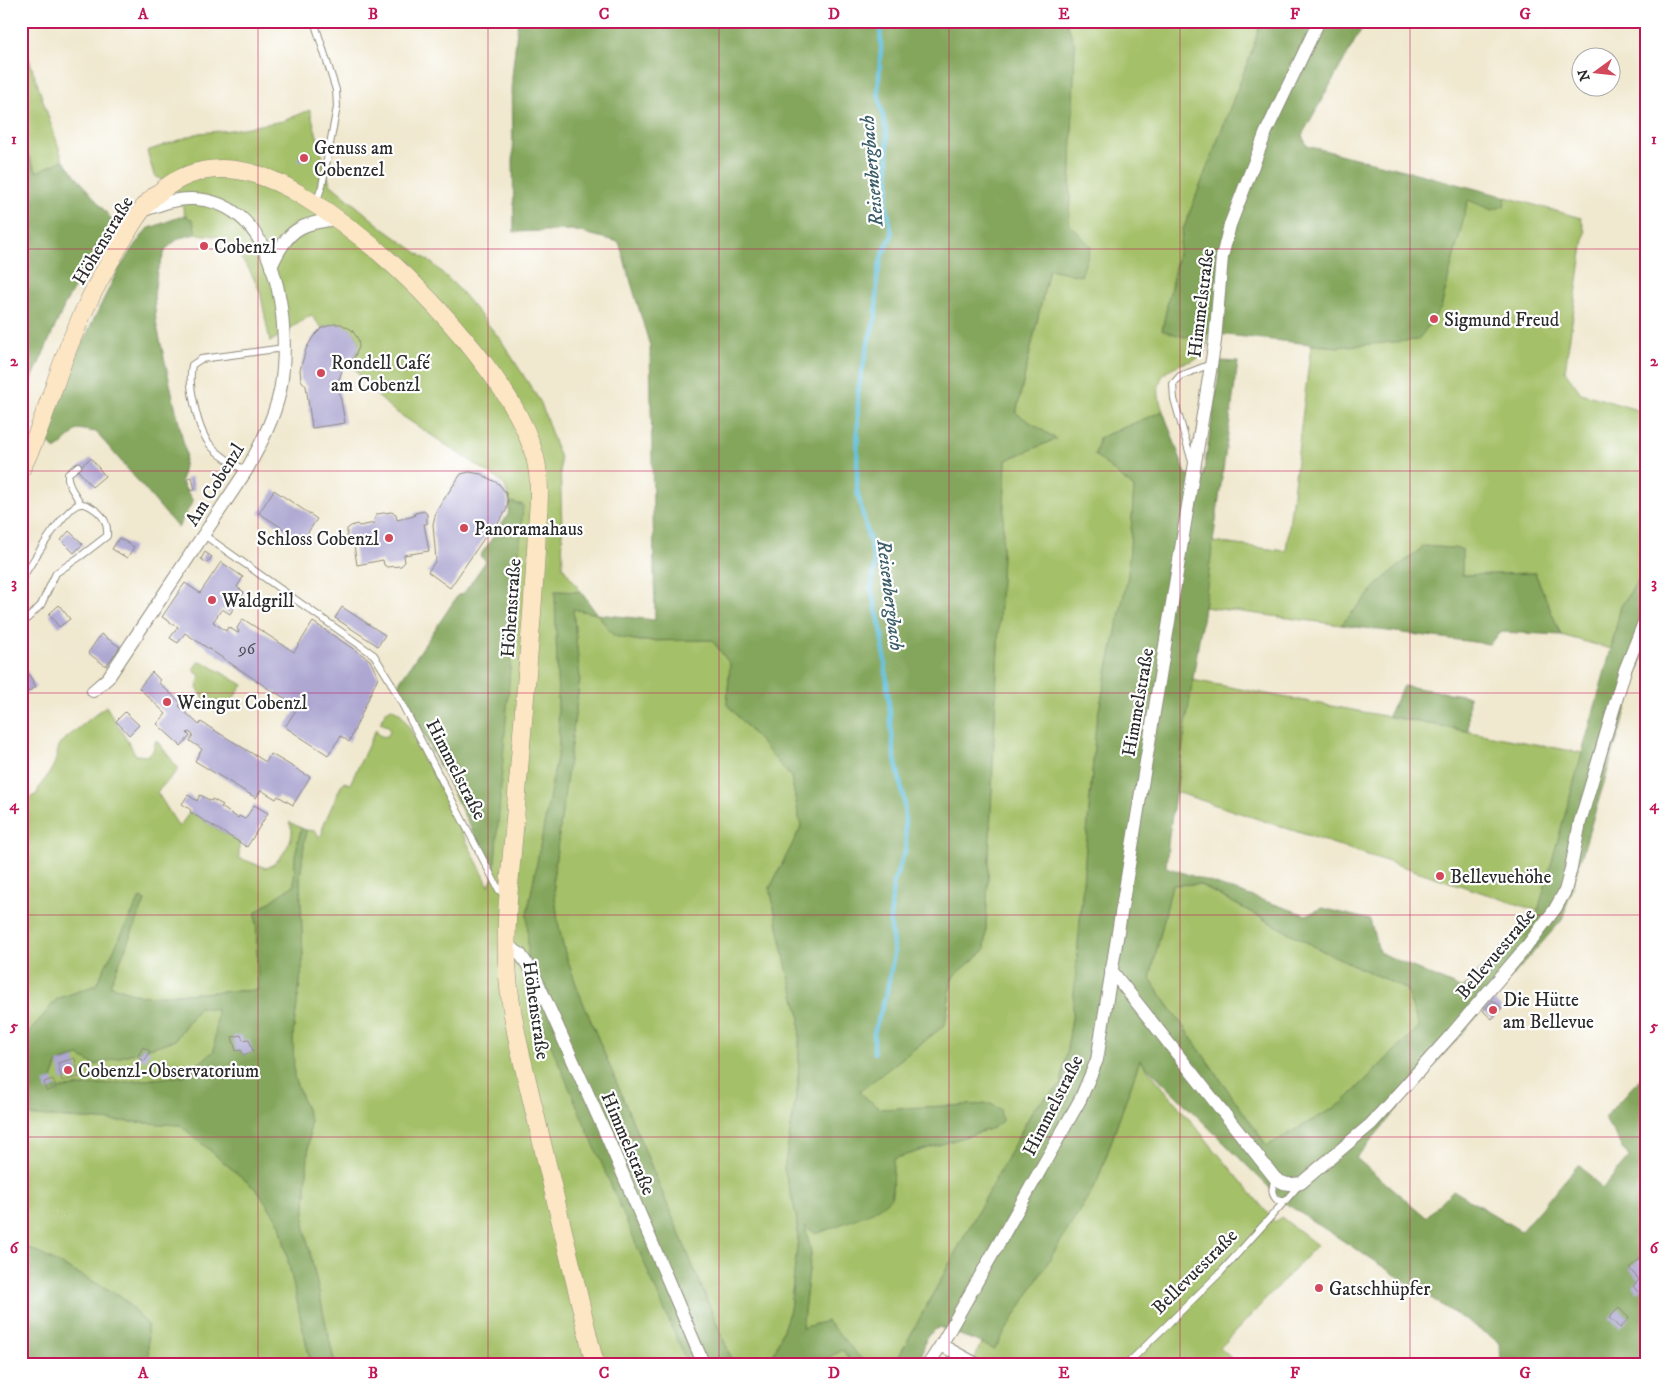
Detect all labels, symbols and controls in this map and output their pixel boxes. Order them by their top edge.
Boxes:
text: A [137,4,149,24]
text: B [368,4,378,24]
text: C [599,4,609,24]
text: D [828,4,840,24]
text: E [1058,4,1070,24]
text: F [1290,4,1300,24]
text: G [1519,4,1531,24]
north arrow [1570,48,1620,98]
text: N [1574,67,1595,83]
water label: Reisenbergbach [855,114,890,229]
text: 1 [11,129,17,149]
text: 1 [1651,129,1657,149]
place label: Genuss am Cobenzel [314,137,393,182]
marker: Genuss am Cobenzel [298,152,310,164]
street label: Höhenstraße [68,192,139,289]
place label: Cobenzl [214,236,277,259]
marker: Cobenzl [198,240,210,252]
street label: Himmelstraße [1183,247,1220,359]
place label: Sigmund Freud [1444,309,1560,332]
marker: Sigmund Freud [1428,313,1440,325]
text: 2 [10,351,19,371]
text: 2 [1650,351,1659,371]
place label: Rondell Café am Cobenzl [331,352,430,397]
marker: Rondell Café am Cobenzl [315,367,327,379]
street label: Am Cobenzl [181,439,250,530]
place label: Panoramahaus [474,518,583,541]
marker: Panoramahaus [458,522,470,534]
place label: Schloss Cobenzl [257,528,379,551]
marker: Schloss Cobenzl [383,532,395,544]
water label: Reisenbergbach [870,537,909,652]
street label: Höhenstraße [497,558,526,659]
text: 3 [11,573,17,593]
text: 3 [1651,573,1657,593]
place label: Waldgrill [221,590,294,613]
marker: Waldgrill [206,594,218,606]
house number: 96 [238,639,256,659]
street label: Himmelstraße [1118,646,1159,758]
place label: Weingut Cobenzl [176,692,308,715]
marker: Weingut Cobenzl [161,696,173,708]
street label: Himmelstraße [420,716,491,824]
text: 4 [8,795,19,815]
text: 4 [1648,795,1659,815]
place label: Bellevuehöhe [1450,866,1551,889]
marker: Bellevuehöhe [1434,870,1446,882]
street label: Bellevuestraße [1452,904,1541,1004]
street label: Höhenstraße [517,959,554,1061]
place label: Die Hütte am Bellevue [1503,989,1594,1034]
marker: Die Hütte am Bellevue [1487,1004,1499,1016]
text: 5 [9,1016,18,1036]
text: 5 [1649,1016,1658,1036]
street label: Himmelstraße [1018,1051,1089,1160]
place label: Cobenzl-Observatorium [78,1060,259,1083]
marker: Cobenzl-Observatorium [62,1064,74,1076]
street label: Himmelstraße [596,1089,660,1199]
street label: Bellevuestraße [1148,1224,1243,1320]
text: 6 [10,1238,20,1258]
text: 6 [1650,1238,1660,1258]
place label: Gatschhüpfer [1329,1278,1430,1301]
marker: Gatschhüpfer [1313,1282,1325,1294]
text: A [137,1363,149,1383]
text: B [368,1363,378,1383]
text: C [599,1363,609,1383]
text: D [828,1363,840,1383]
text: E [1058,1363,1070,1383]
text: F [1290,1363,1300,1383]
text: G [1519,1363,1531,1383]

